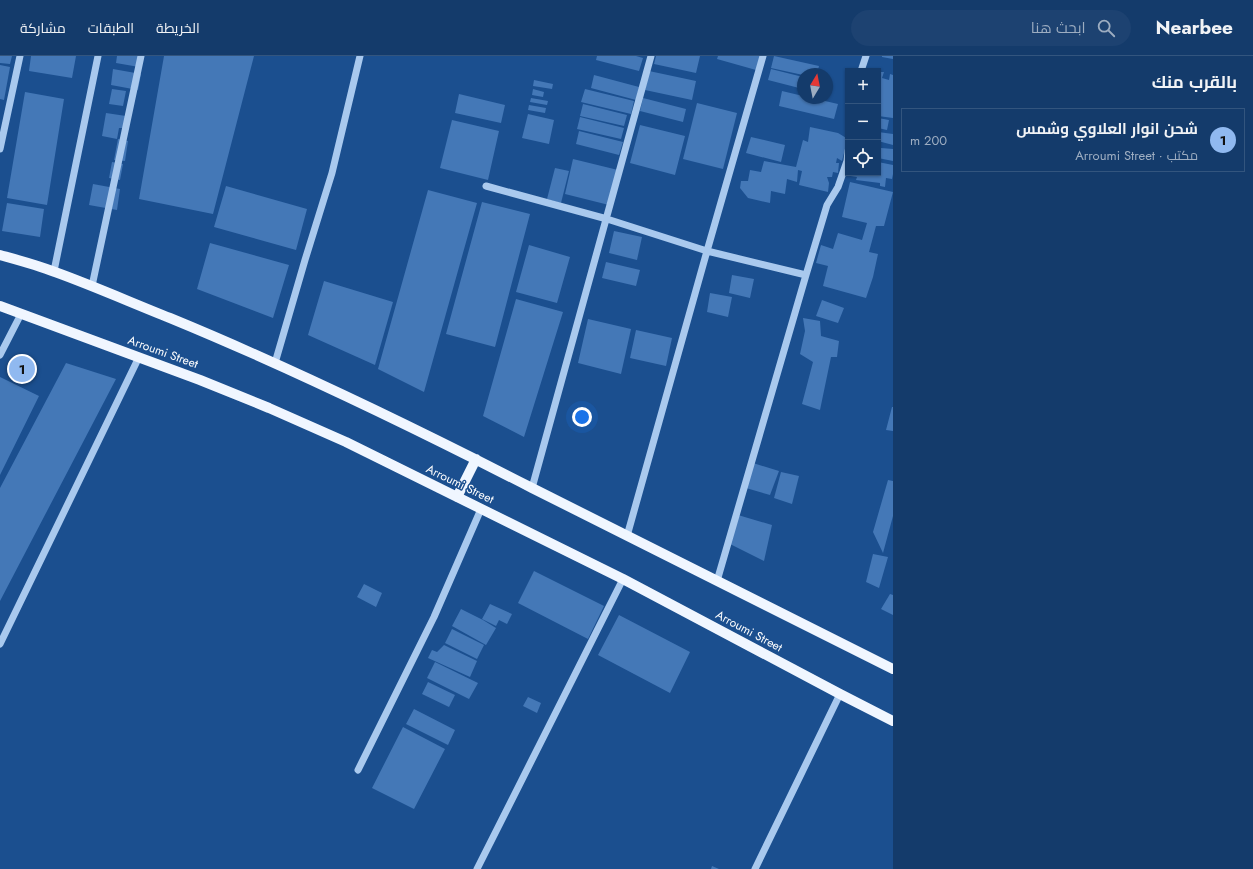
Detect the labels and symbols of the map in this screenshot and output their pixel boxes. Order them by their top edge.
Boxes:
north arrow [797,68,833,104]
street label: Arroumi Street [125,331,201,373]
pin: 1 [9,354,35,384]
your location [572,407,592,427]
street label: Arroumi Street [423,460,497,508]
street label: Arroumi Street [712,606,786,656]

